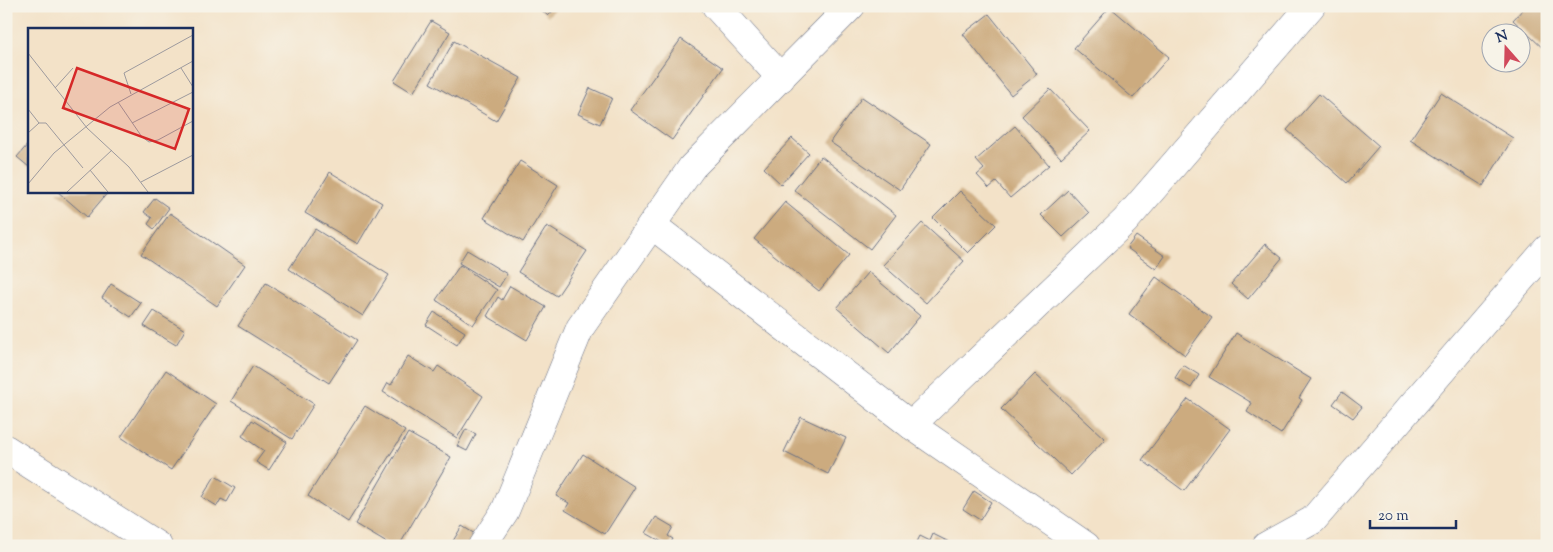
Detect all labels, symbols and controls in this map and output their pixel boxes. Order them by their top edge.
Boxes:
north arrow [1480,22,1530,72]
text: N [1494,26,1511,49]
inset map [28,28,192,192]
scale bar [1370,497,1457,529]
text: 20 m [1378,506,1409,527]

